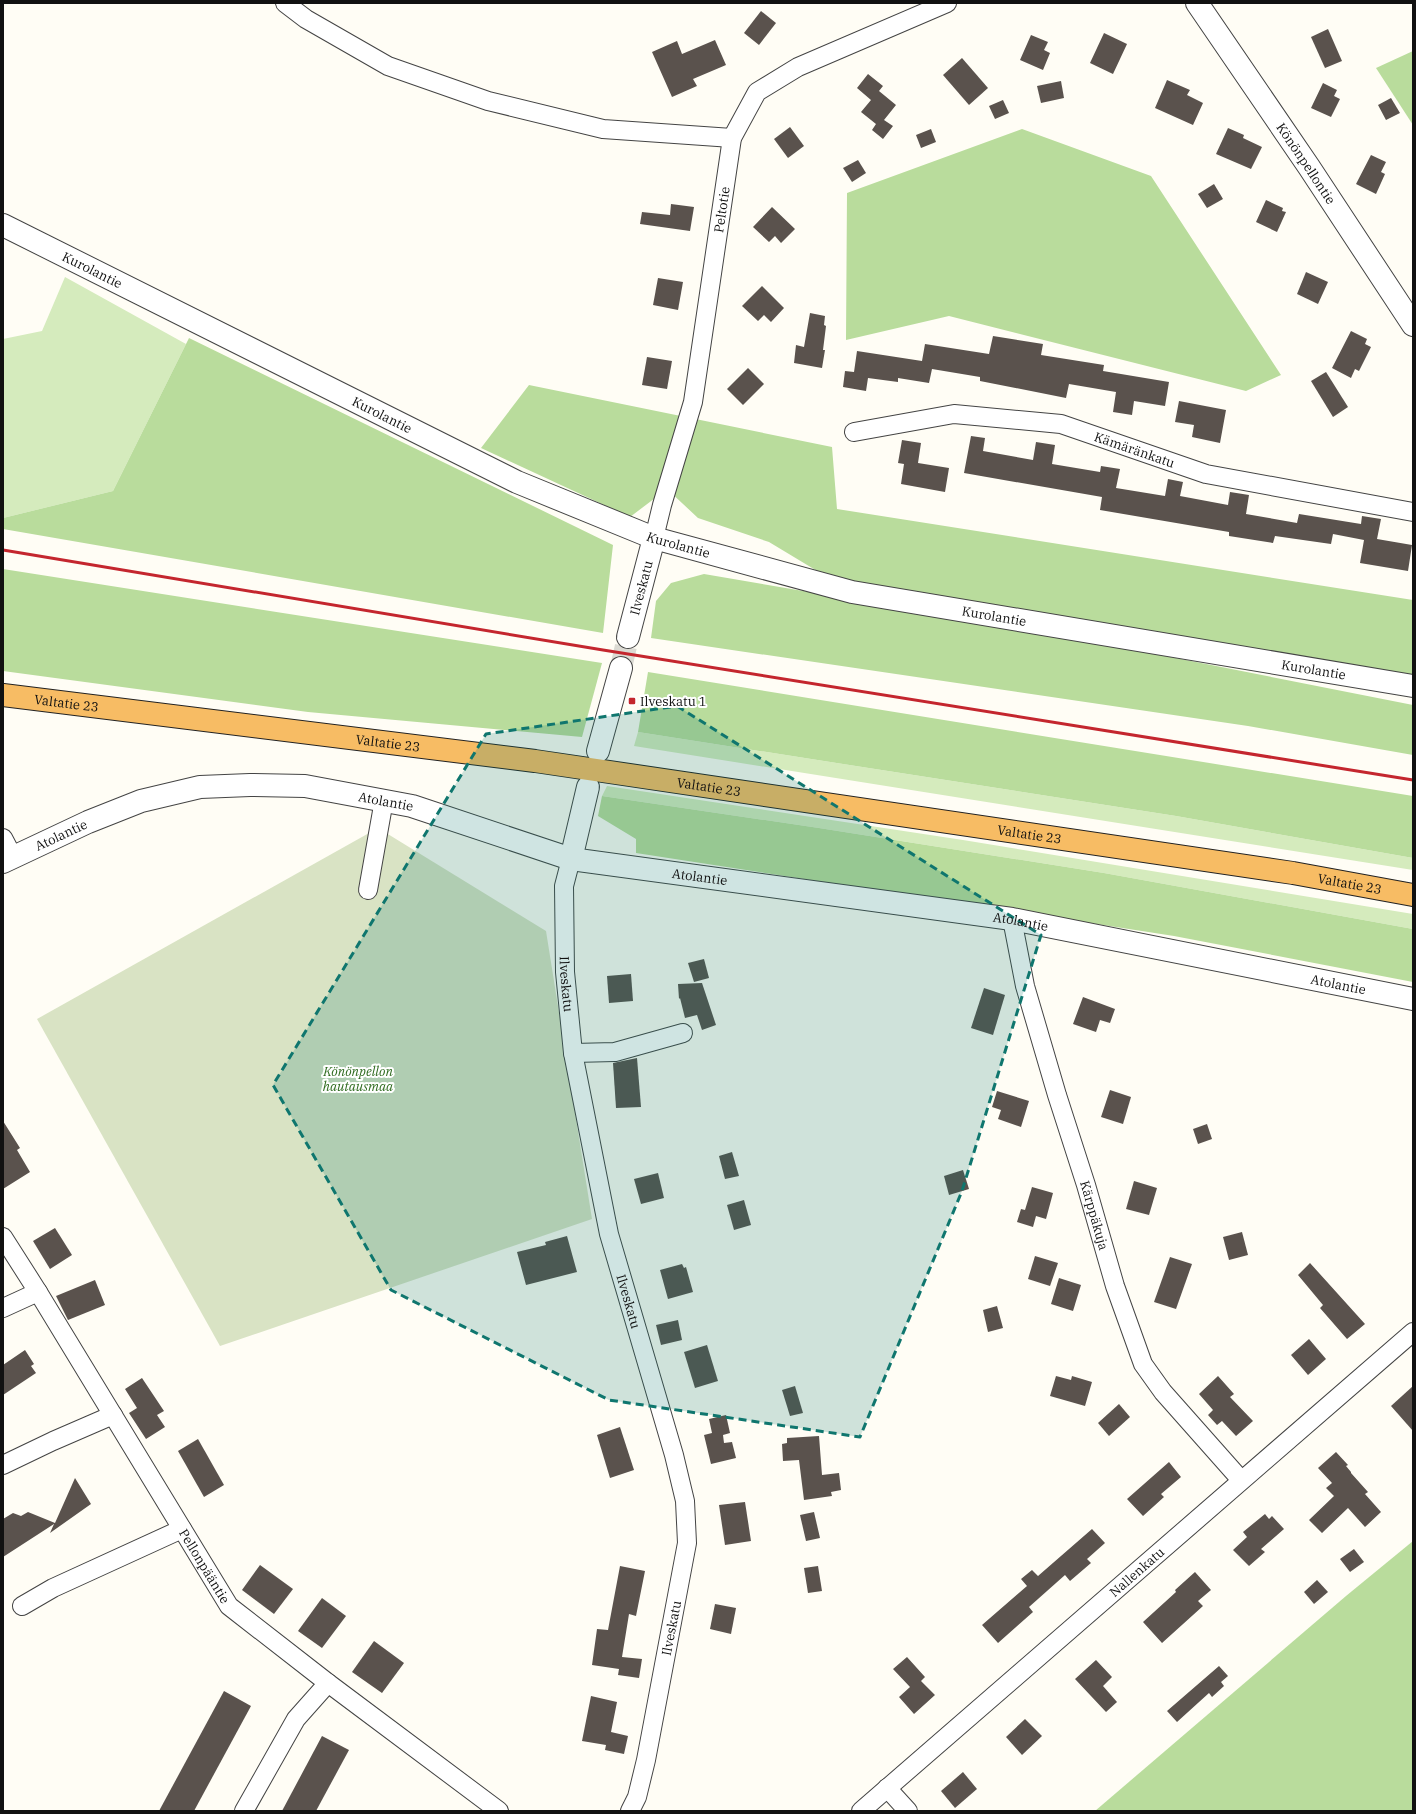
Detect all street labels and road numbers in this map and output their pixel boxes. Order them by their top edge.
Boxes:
street label: Könönpellontie [1272,120,1339,208]
street label: Peltotie [710,185,734,234]
street label: Kurolantie [59,248,125,292]
street label: Kurolantie [349,393,415,437]
street label: Kämäränkatu [1092,428,1177,472]
street label: Kurolantie [644,528,712,562]
street label: Ilveskatu [626,559,657,617]
street label: Kurolantie [961,603,1028,630]
street label: Kurolantie [1280,656,1347,684]
street label: Valtatie 23 [33,691,100,716]
street label: Valtatie 23 [355,731,421,756]
street label: Valtatie 23 [676,774,742,800]
street label: Atolantie [357,788,415,815]
street label: Atolantie [32,816,90,855]
street label: Valtatie 23 [996,821,1063,848]
street label: Atolantie [671,865,728,889]
street label: Valtatie 23 [1316,870,1383,898]
street label: Atolantie [992,909,1050,935]
street label: Ilveskatu [556,956,577,1013]
street label: Atolantie [1309,971,1367,998]
street label: Kärppäkuja [1076,1179,1112,1252]
street label: Ilveskatu [612,1272,644,1331]
street label: Pellonpääntie [175,1526,234,1607]
street label: Nallenkatu [1106,1544,1168,1601]
street label: Ilveskatu [658,1599,685,1657]

